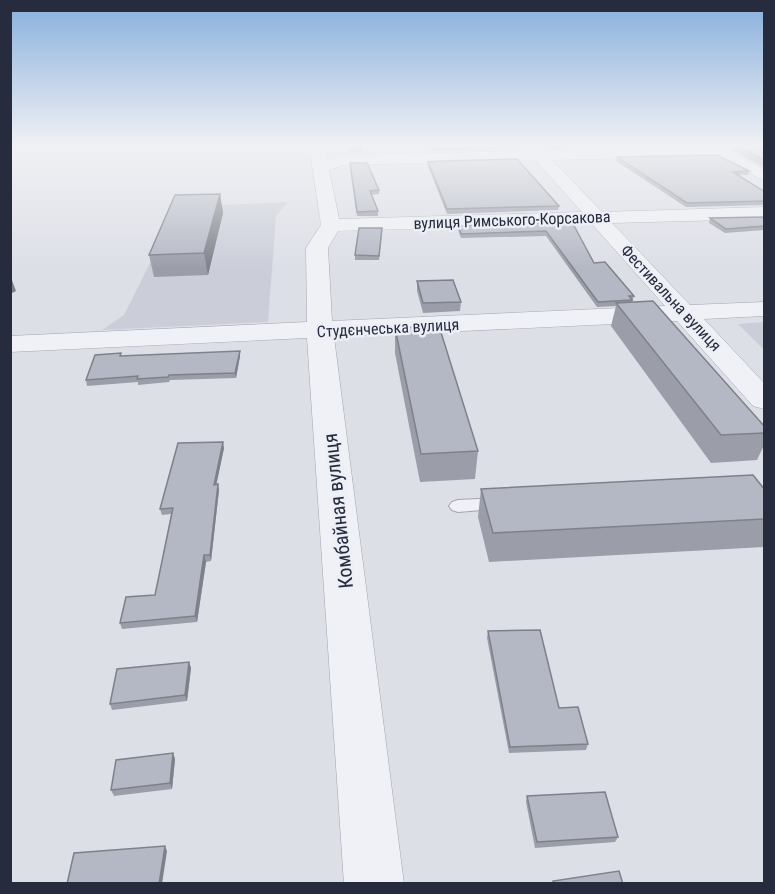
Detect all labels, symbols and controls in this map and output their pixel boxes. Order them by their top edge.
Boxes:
street label: вулиця Римського-Корсакова [413,207,611,233]
street label: Фестивальна вулиця [617,241,725,355]
street label: Студєнчеська вулиця [316,315,460,341]
street label: Комбайная вулиця [318,432,358,590]

